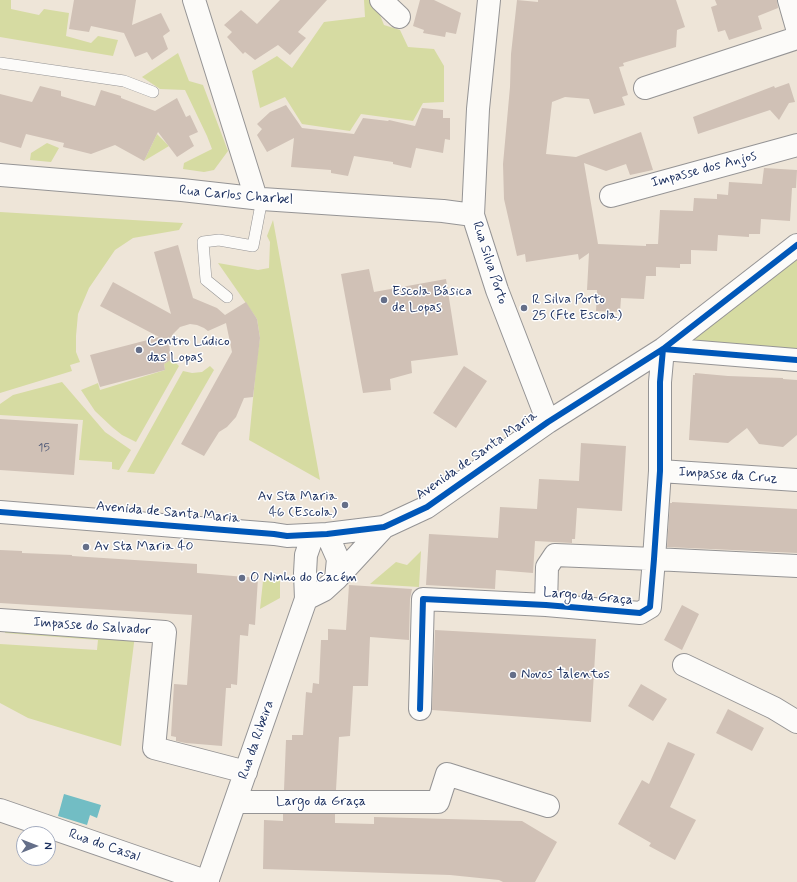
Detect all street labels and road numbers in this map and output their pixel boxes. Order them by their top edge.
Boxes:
street label: Impasse dos Anjos [650,148,758,192]
street label: Rua Carlos Charbel [178,183,294,209]
street label: Rua Silva Porto [468,220,510,306]
street label: Avenida de Santa Maria [413,408,541,504]
street label: Impasse da Cruz [678,464,778,488]
street label: Avenida de Santa Maria [95,498,241,528]
street label: Largo da Graça [542,585,634,609]
street label: Impasse do Salvador [33,615,151,639]
street label: Rua da Ribeira [236,698,278,782]
street label: Largo da Graça [276,794,366,810]
street label: Rua do Casal [66,826,142,866]

